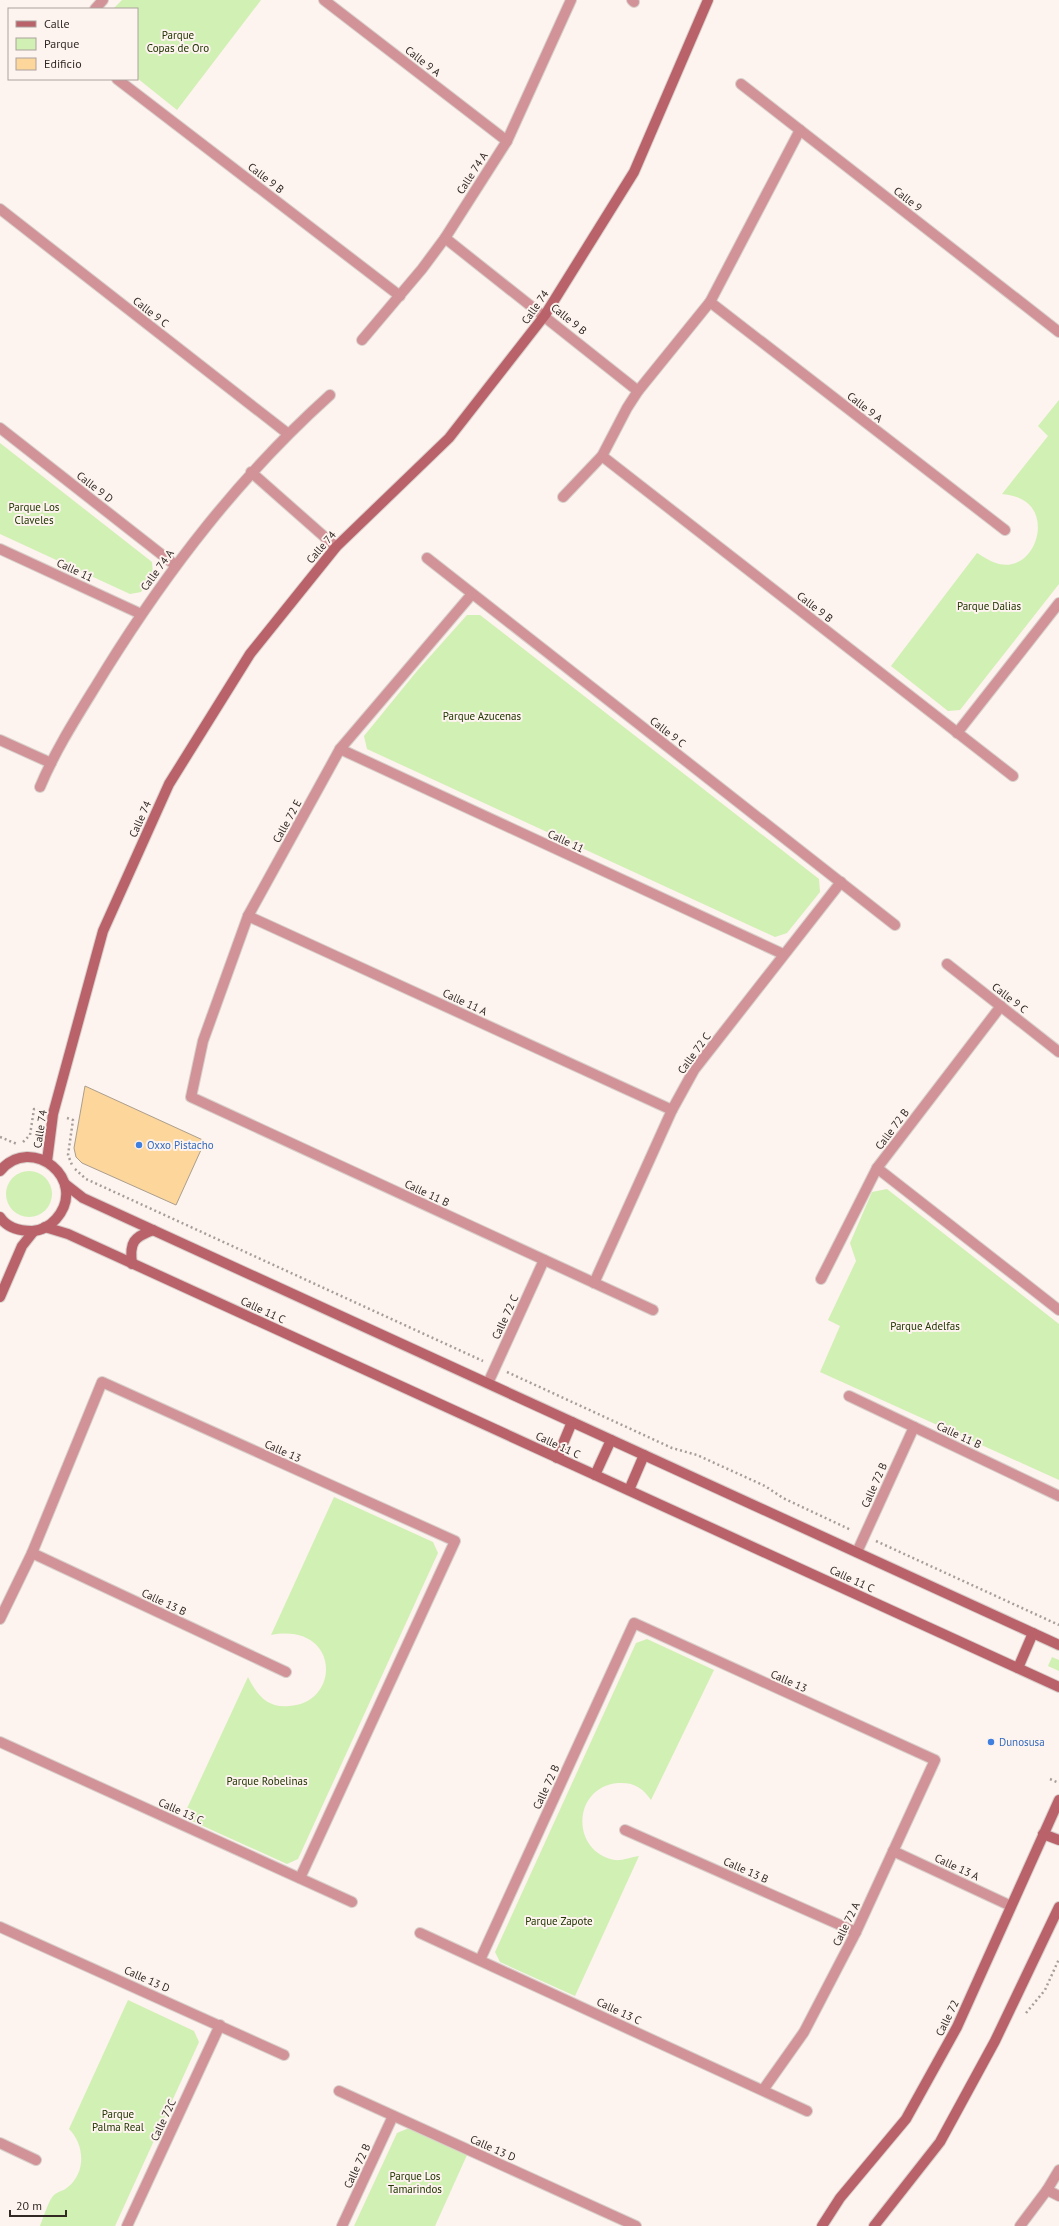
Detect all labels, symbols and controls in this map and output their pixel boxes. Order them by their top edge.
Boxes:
legend [8,8,138,80]
text: Calle [44,16,70,31]
park label: Parque Copas de Oro [147,28,209,55]
text: Parque [44,36,79,51]
street label: Calle 9 A [402,43,444,80]
text: Edificio [44,56,82,71]
street label: Calle 74 A [453,149,491,197]
street label: Calle 9 B [245,160,287,196]
street label: Calle 9 [891,183,925,215]
street label: Calle 74 [518,287,552,327]
street label: Calle 9 C [130,294,172,330]
street label: Calle 9 B [548,300,590,338]
street label: Calle 9 A [844,389,886,426]
street label: Calle 9 D [74,468,116,506]
park label: Parque Los Claveles [9,500,60,527]
street label: Calle 74 [303,528,339,566]
street label: Calle 74 A [137,546,177,593]
street label: Calle 11 [55,556,95,584]
street label: Calle 9 B [794,589,836,625]
park label: Parque Dalias [957,599,1021,613]
park label: Parque Azucenas [443,709,522,723]
street label: Calle 9 C [647,714,689,750]
street label: Calle 72 E [269,797,305,845]
street label: Calle 74 [126,799,154,839]
street label: Calle 11 [546,827,586,855]
street label: Calle 9 C [989,980,1031,1016]
street label: Calle 11 A [441,986,490,1019]
street label: Calle 72 C [674,1030,714,1076]
street label: Calle 72 B [872,1106,912,1152]
street label: Calle 74 [30,1109,50,1149]
place label: Oxxo Pistacho [147,1138,214,1152]
marker: Oxxo Pistacho [134,1140,144,1150]
street label: Calle 11 B [402,1177,452,1209]
street label: Calle 72 C [489,1292,521,1342]
street label: Calle 11 C [238,1294,288,1326]
park label: Parque Adelfas [890,1319,960,1333]
street label: Calle 11 B [934,1419,984,1451]
street label: Calle 11 C [533,1429,583,1461]
street label: Calle 13 [263,1437,303,1465]
street label: Calle 72 B [858,1460,890,1510]
street label: Calle 11 C [827,1563,877,1595]
street label: Calle 13 B [139,1586,189,1618]
street label: Calle 13 [769,1667,809,1695]
place label: Dunosusa [999,1735,1045,1749]
marker: Dunosusa [986,1737,996,1747]
street label: Calle 72 B [530,1762,562,1812]
park label: Parque Robelinas [226,1774,308,1788]
street label: Calle 13 C [156,1795,206,1827]
street label: Calle 13 A [933,1851,982,1884]
street label: Calle 13 B [721,1854,771,1886]
street label: Calle 72 A [829,1899,863,1948]
park label: Parque Zapote [525,1914,593,1928]
street label: Calle 13 D [122,1963,172,1995]
street label: Calle 13 C [594,1995,644,2027]
street label: Calle 72 [932,1998,962,2038]
street label: Calle 72C [147,2097,179,2143]
park label: Parque Palma Real [92,2107,145,2134]
street label: Calle 13 D [468,2132,518,2164]
street label: Calle 72 B [341,2141,373,2191]
park label: Parque Los Tamarindos [388,2169,442,2196]
scale bar [10,2192,66,2218]
text: 20 m [16,2198,42,2213]

